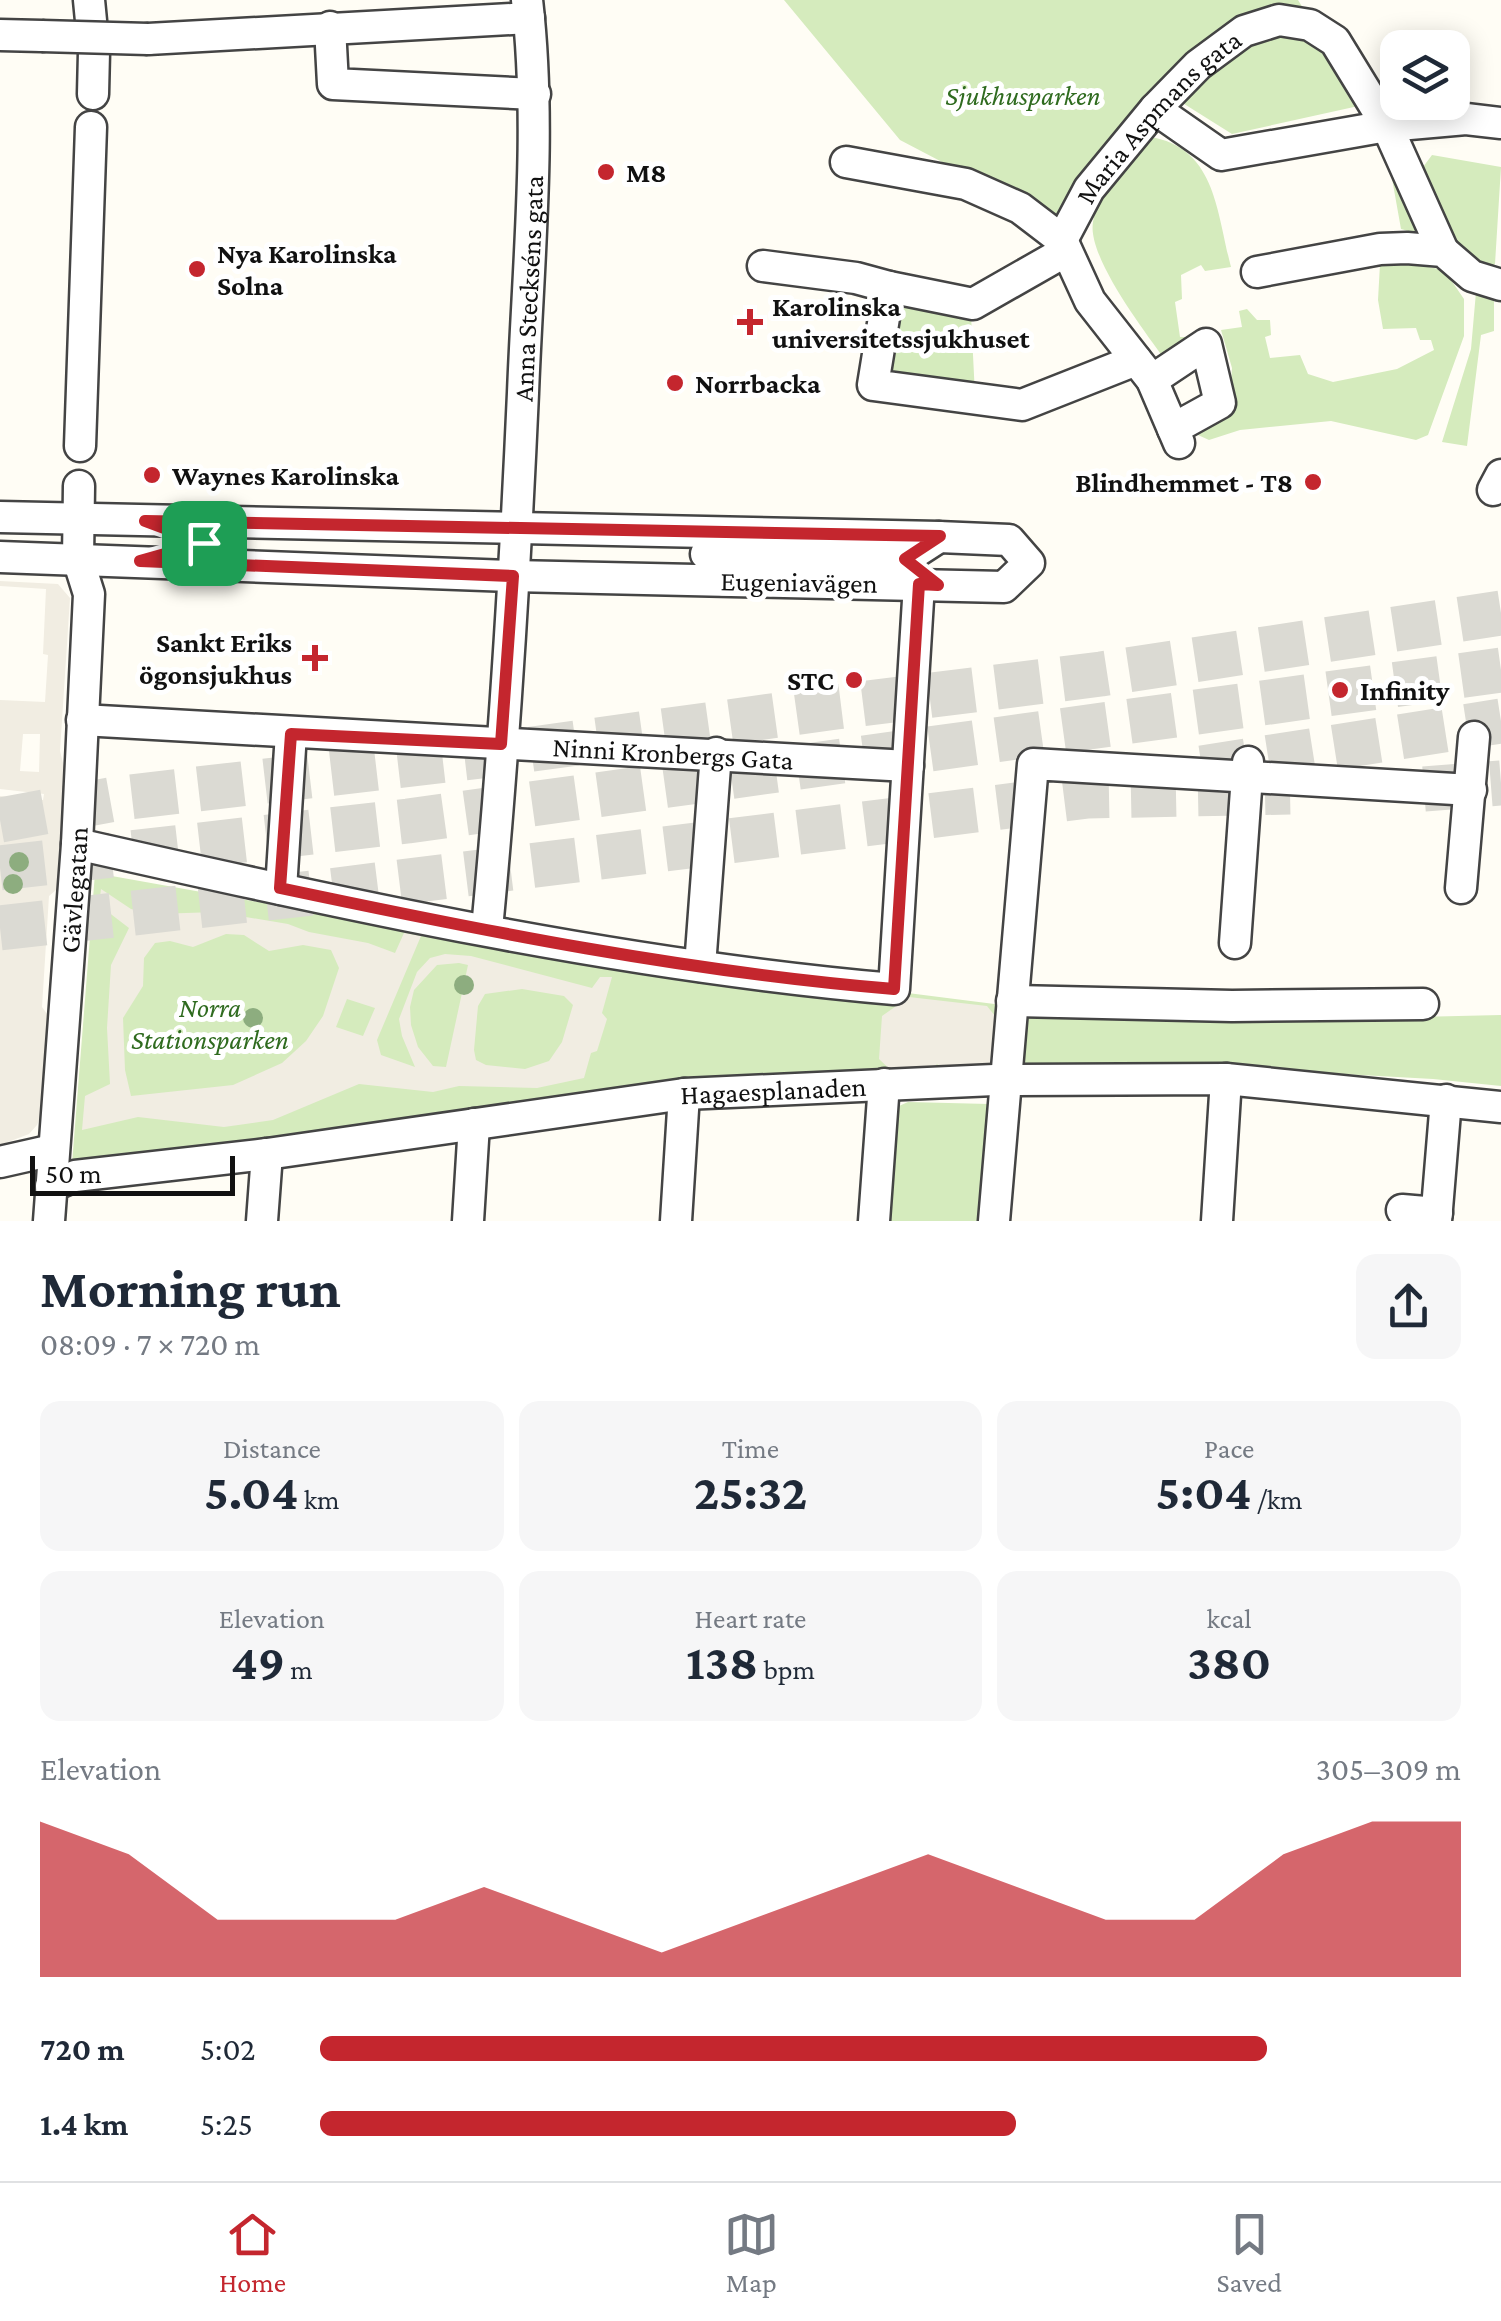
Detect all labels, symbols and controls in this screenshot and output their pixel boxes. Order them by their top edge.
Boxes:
street label: Maria Aspmans gata [1069,23,1247,209]
map controls [1380,30,1470,120]
button: layers [1380,30,1470,120]
park label: Sjukhusparken [945,80,1101,112]
place label: M8 [626,157,667,188]
marker: M8 [595,161,617,183]
street label: Anna Steckséns gata [507,175,549,402]
place label: Nya Karolinska Solna [217,238,397,301]
marker: Nya Karolinska Solna [186,258,208,280]
place label: Karolinska universitetssjukhuset [772,291,1030,354]
marker: Karolinska universitetssjukhuset [737,309,763,335]
place label: Norrbacka [695,368,821,399]
marker: Norrbacka [664,372,686,394]
place label: Waynes Karolinska [171,460,400,491]
marker: Waynes Karolinska [141,464,163,486]
place label: Blindhemmet - T8 [1075,467,1293,498]
marker: Blindhemmet - T8 [1302,471,1324,493]
pin [162,501,247,586]
icon: arrive [177,516,232,571]
street label: Eugeniavägen [720,565,878,599]
place label: Sankt Eriks ögonsjukhus [139,627,292,690]
marker: Sankt Eriks ögonsjukhus [302,645,328,671]
place label: STC [787,665,834,696]
marker: STC [843,669,865,691]
place label: Infinity [1360,675,1450,706]
marker: Infinity [1329,679,1351,701]
street label: Ninni Kronbergs Gata [552,731,795,775]
street label: Gävlegatan [53,826,93,954]
park label: Norra Stationsparken [131,992,289,1055]
street label: Hagaesplanaden [680,1070,867,1110]
scale bar [30,1151,235,1196]
text: 50 m [45,1158,102,1189]
button: share [1356,1254,1461,1359]
text: Morning run [40,1258,341,1319]
text: 08:09 · 7 × 720 m [40,1326,260,1362]
text: Distance [223,1433,321,1464]
text: Time [722,1433,779,1464]
text: Pace [1204,1433,1254,1464]
text: 5.04 [204,1464,298,1520]
text: 25:32 [694,1464,807,1520]
text: 5:04 [1156,1464,1251,1520]
text: km [298,1484,340,1515]
text: /km [1251,1484,1303,1515]
text: Elevation [219,1603,325,1634]
text: Heart rate [695,1603,806,1634]
text: kcal [1207,1603,1252,1634]
text: 49 [231,1634,285,1690]
text: 138 [686,1634,758,1690]
text: 380 [1187,1634,1271,1690]
text: m [285,1654,313,1685]
text: bpm [758,1654,815,1685]
text: Elevation [40,1751,161,1787]
text: 305–309 m [1316,1751,1461,1787]
text: 720 m [40,2031,125,2067]
text: 5:02 [200,2031,255,2067]
text: 1.4 km [40,2106,128,2142]
text: 5:25 [200,2106,253,2142]
tab: Home [219,2207,286,2298]
tab: Map [724,2207,779,2298]
tab: Saved [1216,2207,1282,2298]

